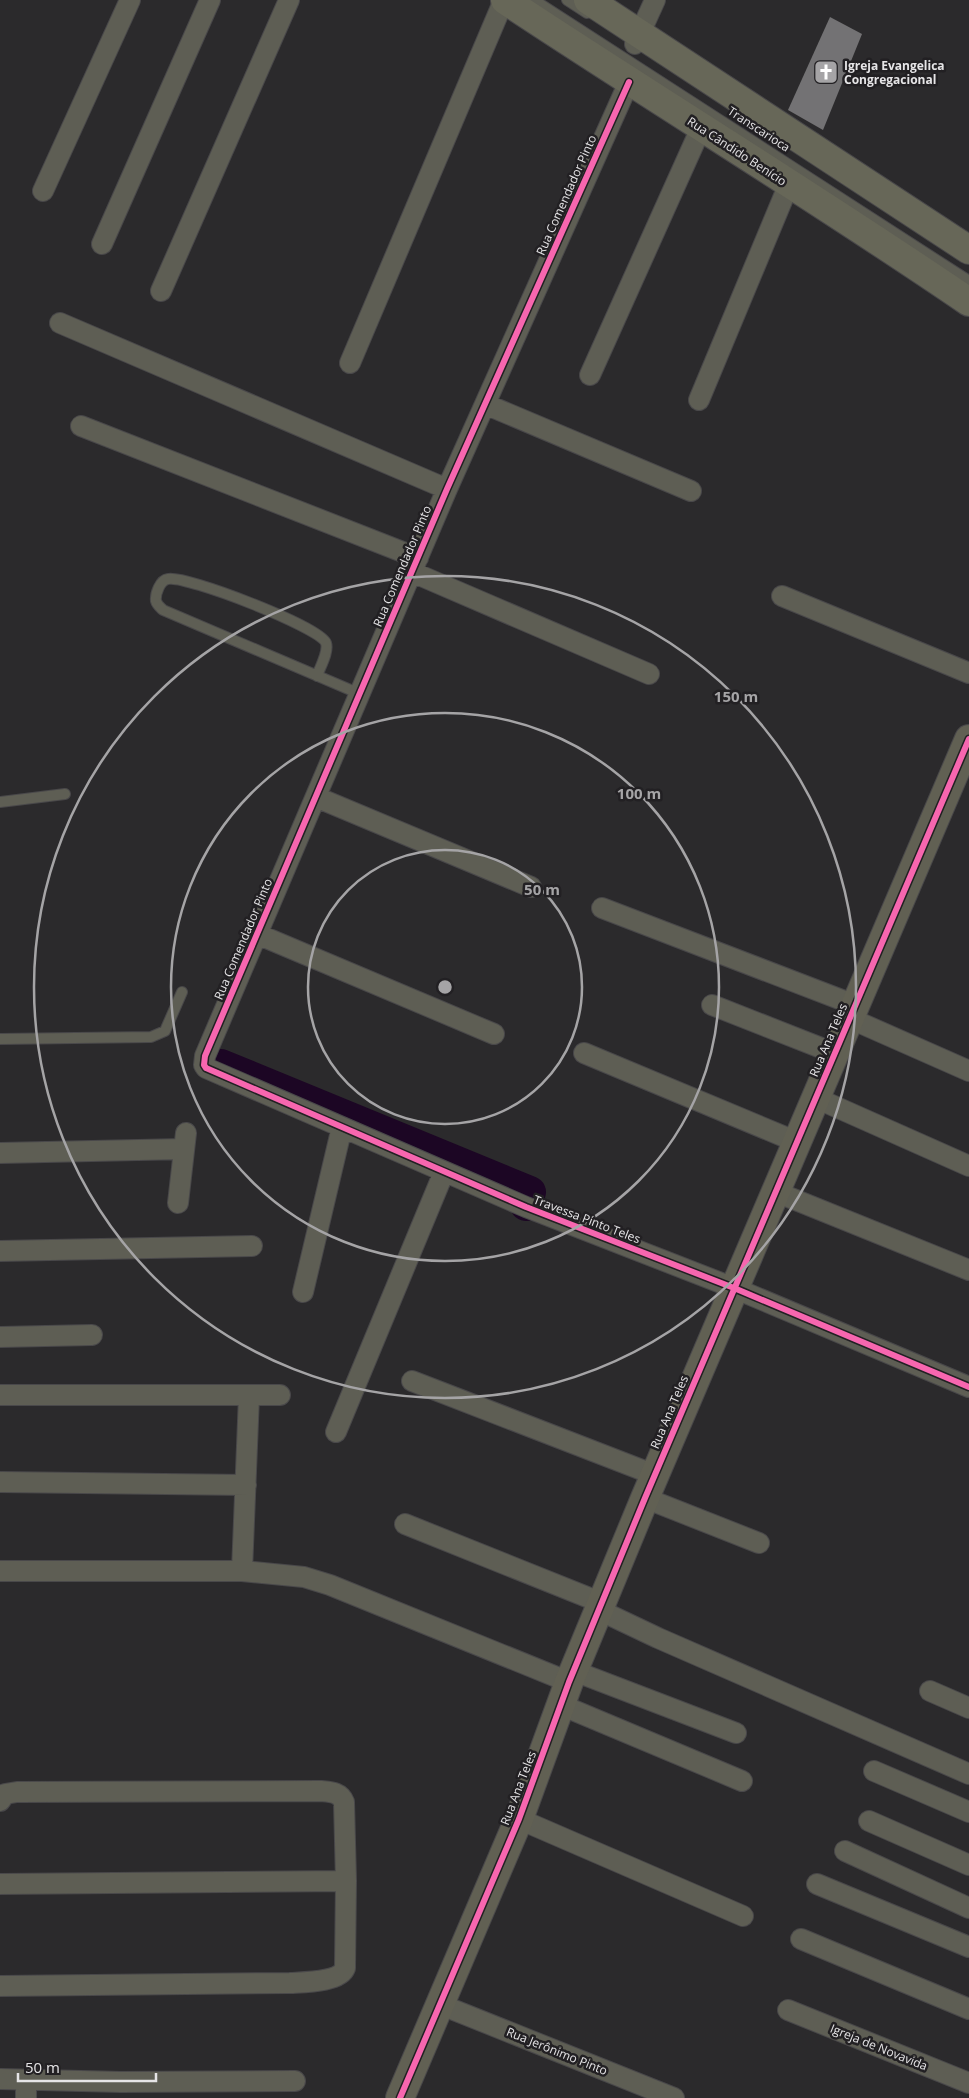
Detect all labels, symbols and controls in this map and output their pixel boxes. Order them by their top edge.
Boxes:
place label: Igreja Evangelica Congregacional [844,57,945,88]
church icon: Igreja Evangelica Congregacional [813,59,839,85]
street label: Transcarioca [724,102,794,156]
street label: Rua Cândido Benício [684,113,790,189]
street label: Rua Comendador Pinto [532,132,600,258]
street label: Rua Comendador Pinto [369,503,435,629]
text: 150 m [714,686,758,706]
text: 100 m [617,783,661,803]
street label: Rua Comendador Pinto [210,876,276,1002]
text: 50 m [524,879,560,899]
centre of rings [436,978,454,996]
street label: Rua Ana Teles [805,1000,851,1079]
street label: Travessa Pinto Teles [531,1191,643,1247]
street label: Rua Ana Teles [646,1372,692,1451]
street label: Rua Ana Teles [496,1748,540,1828]
street label: Igreja de Novavida [828,2020,930,2074]
street label: Rua Jerônimo Pinto [504,2023,610,2079]
scale bar [18,2050,155,2082]
text: 50 m [25,2057,60,2077]

